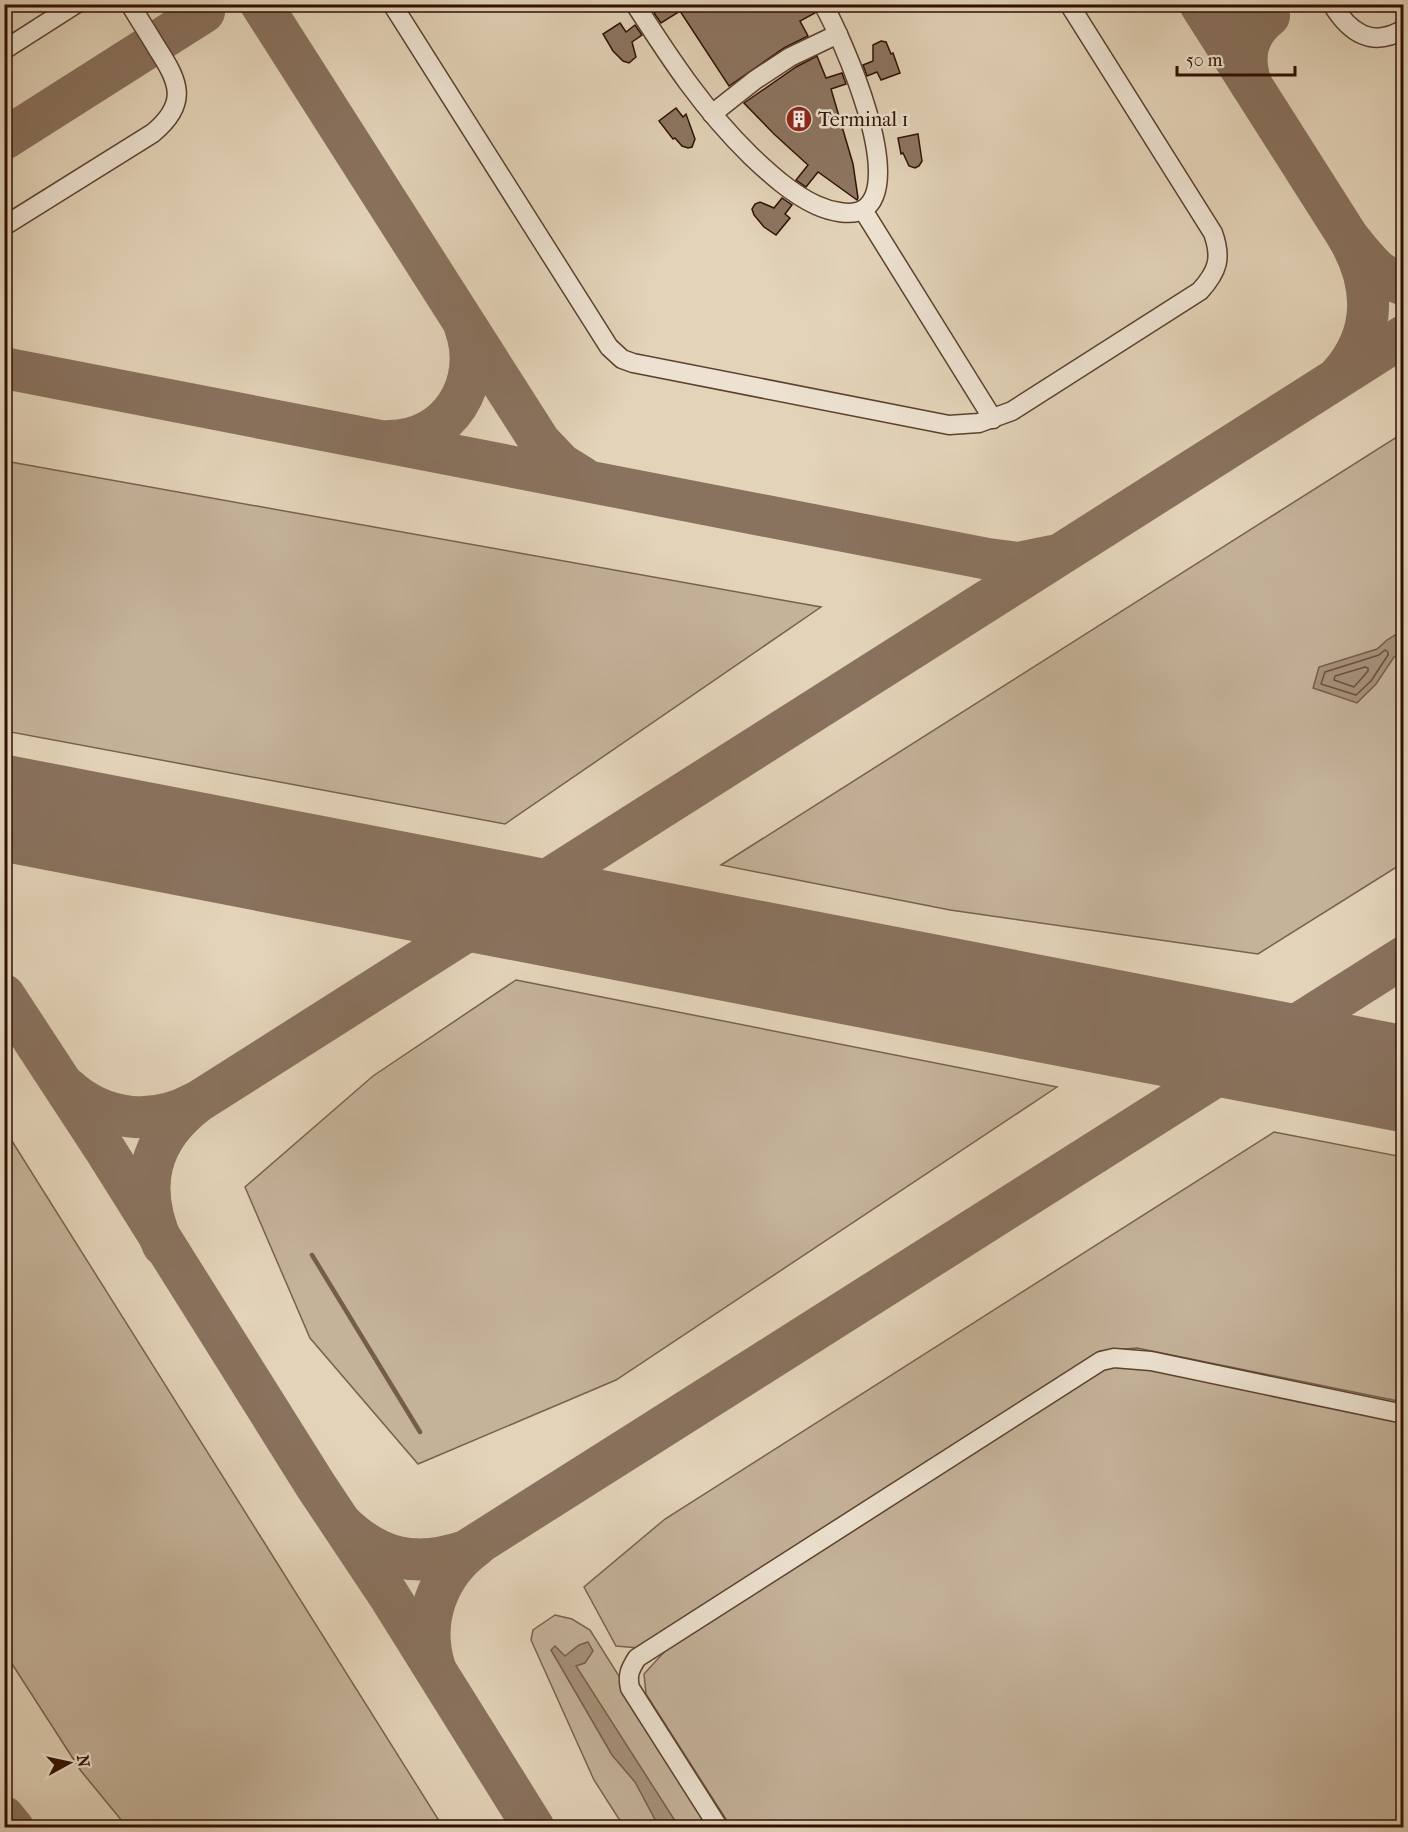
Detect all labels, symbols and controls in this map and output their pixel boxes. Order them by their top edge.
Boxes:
scale bar [1177,39,1296,77]
text: 50 m [1186,50,1223,71]
building icon: Terminal 1 [784,104,814,134]
place label: Terminal 1 [818,108,909,131]
north arrow [39,1733,99,1793]
text: N [73,1754,94,1769]

